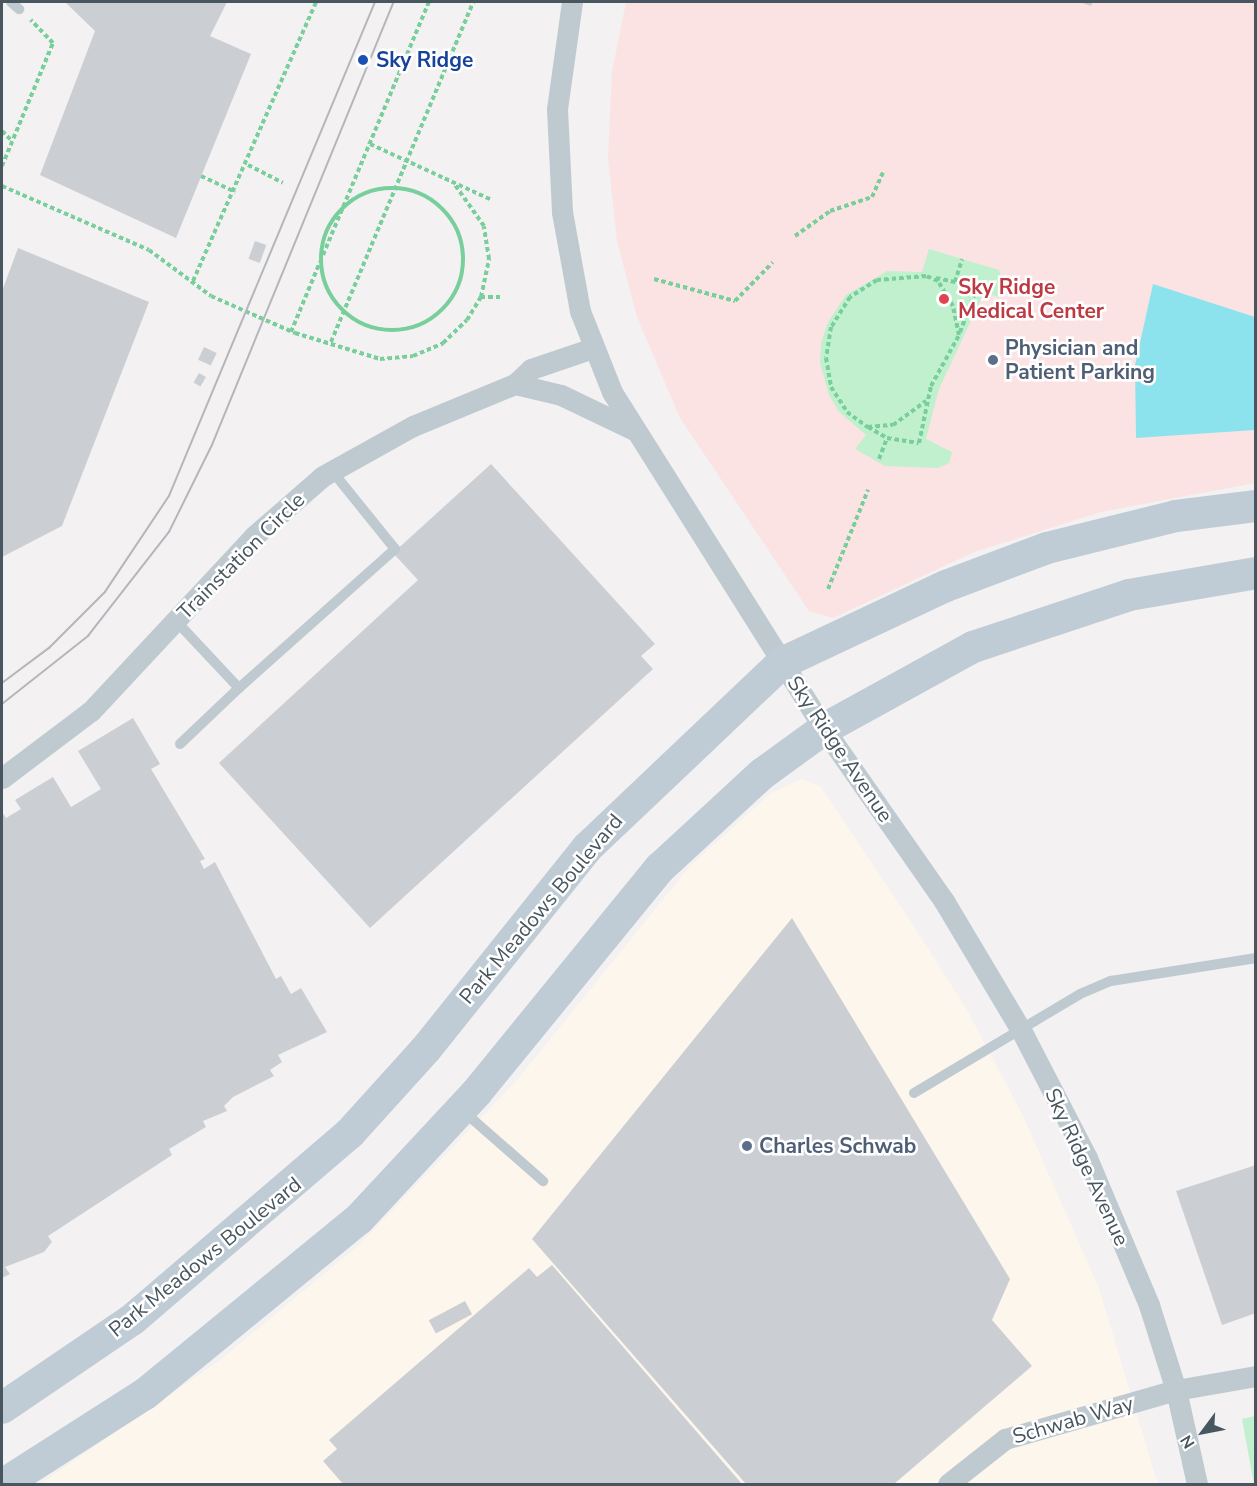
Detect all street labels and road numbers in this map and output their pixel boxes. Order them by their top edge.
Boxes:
street label: Trainstation Circle [172,487,310,625]
street label: Sky Ridge Avenue [782,671,898,827]
street label: Park Meadows Boulevard [454,809,628,1009]
street label: Sky Ridge Avenue [1039,1084,1135,1250]
street label: Park Meadows Boulevard [104,1172,306,1342]
street label: Schwab Way [1010,1391,1136,1449]

